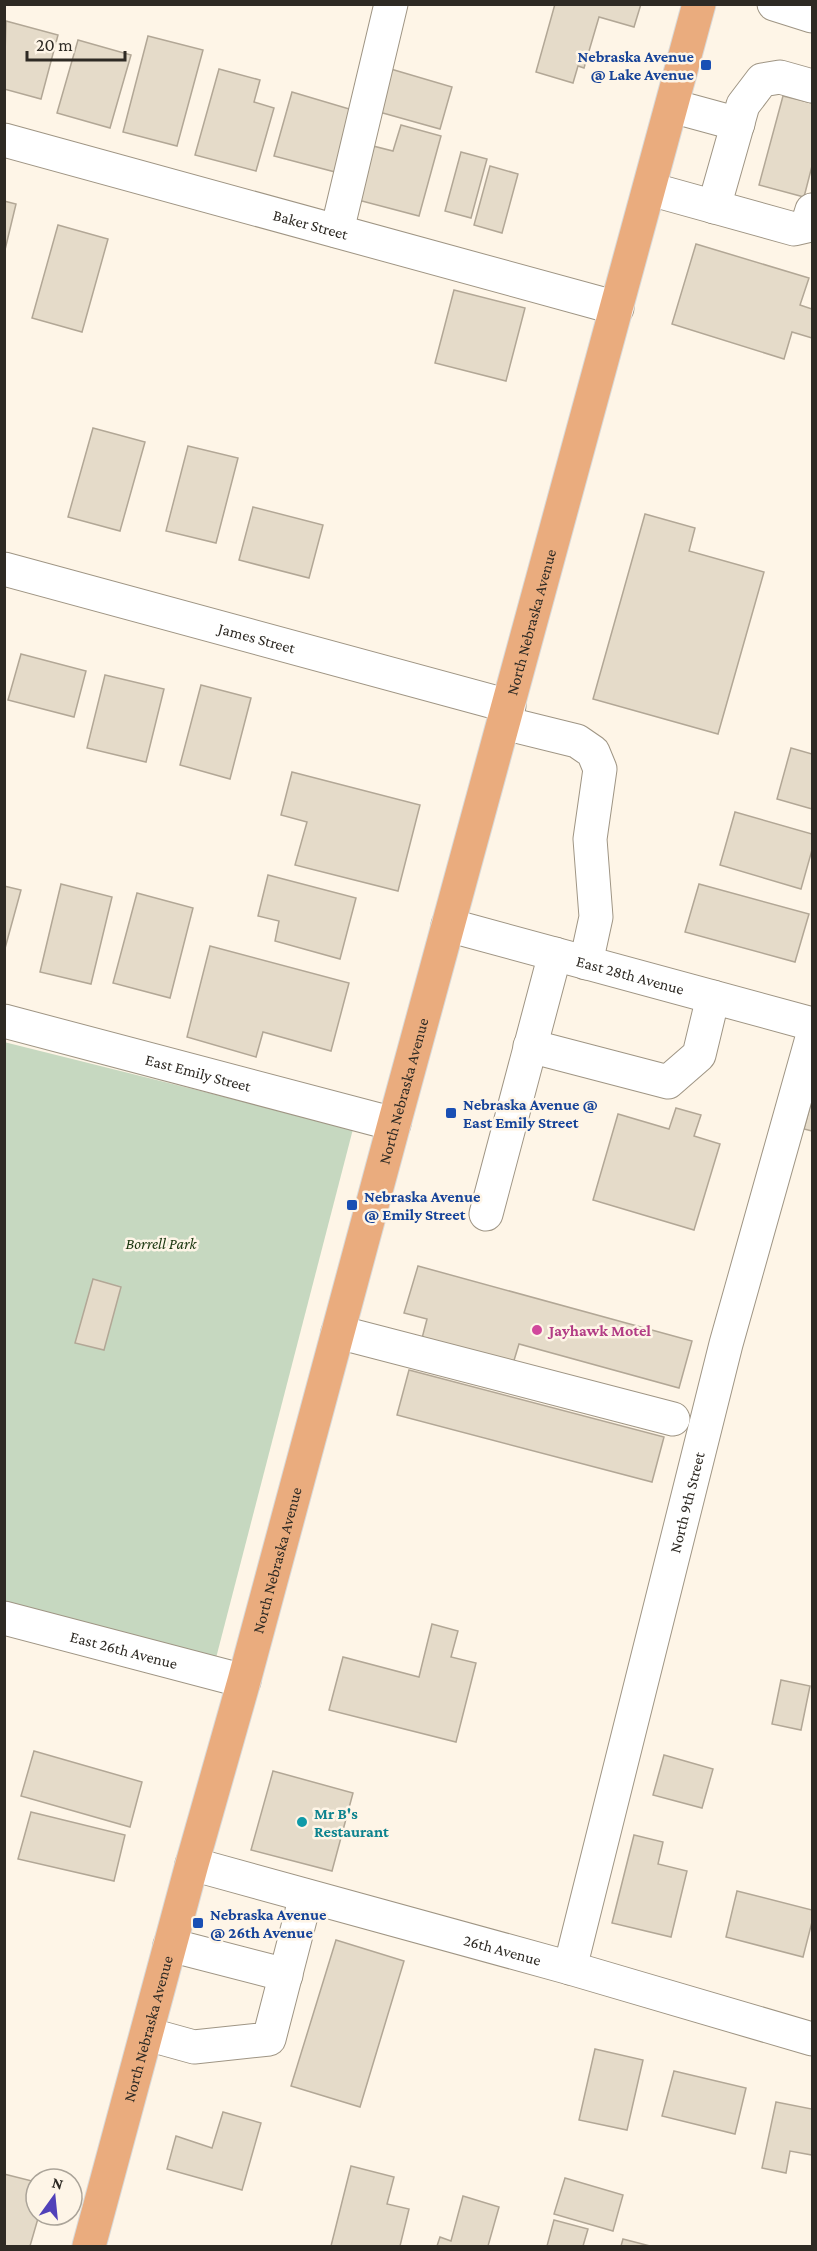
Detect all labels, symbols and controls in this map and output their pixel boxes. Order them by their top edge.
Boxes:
scale bar [27,24,124,62]
text: 20 m [36,35,73,55]
place label: Nebraska Avenue @ Lake Avenue [578,48,695,83]
marker: Nebraska Avenue @ Lake Avenue [699,58,713,72]
street label: Baker Street [271,206,351,243]
street label: North Nebraska Avenue [503,547,559,697]
street label: James Street [214,619,298,656]
street label: East 28th Avenue [575,952,686,997]
street label: North Nebraska Avenue [375,1016,431,1166]
street label: East Emily Street [144,1050,254,1095]
place label: Nebraska Avenue @ East Emily Street [463,1096,598,1131]
marker: Nebraska Avenue @ East Emily Street [444,1106,458,1120]
place label: Nebraska Avenue @ Emily Street [364,1188,481,1223]
marker: Nebraska Avenue @ Emily Street [345,1198,359,1212]
park label: Borrell Park [125,1235,198,1252]
place label: Jayhawk Motel [547,1322,651,1339]
marker: Jayhawk Motel [530,1323,544,1337]
street label: North 9th Street [666,1449,707,1555]
street label: North Nebraska Avenue [249,1485,304,1635]
street label: East 26th Avenue [68,1627,179,1672]
place label: Mr B's Restaurant [314,1805,389,1840]
marker: Mr B's Restaurant [295,1815,309,1829]
place label: Nebraska Avenue @ 26th Avenue [210,1906,327,1941]
marker: Nebraska Avenue @ 26th Avenue [191,1916,205,1930]
street label: 26th Avenue [462,1931,543,1968]
street label: North Nebraska Avenue [120,1954,175,2104]
north arrow [24,2167,84,2227]
text: N [50,2173,65,2193]

